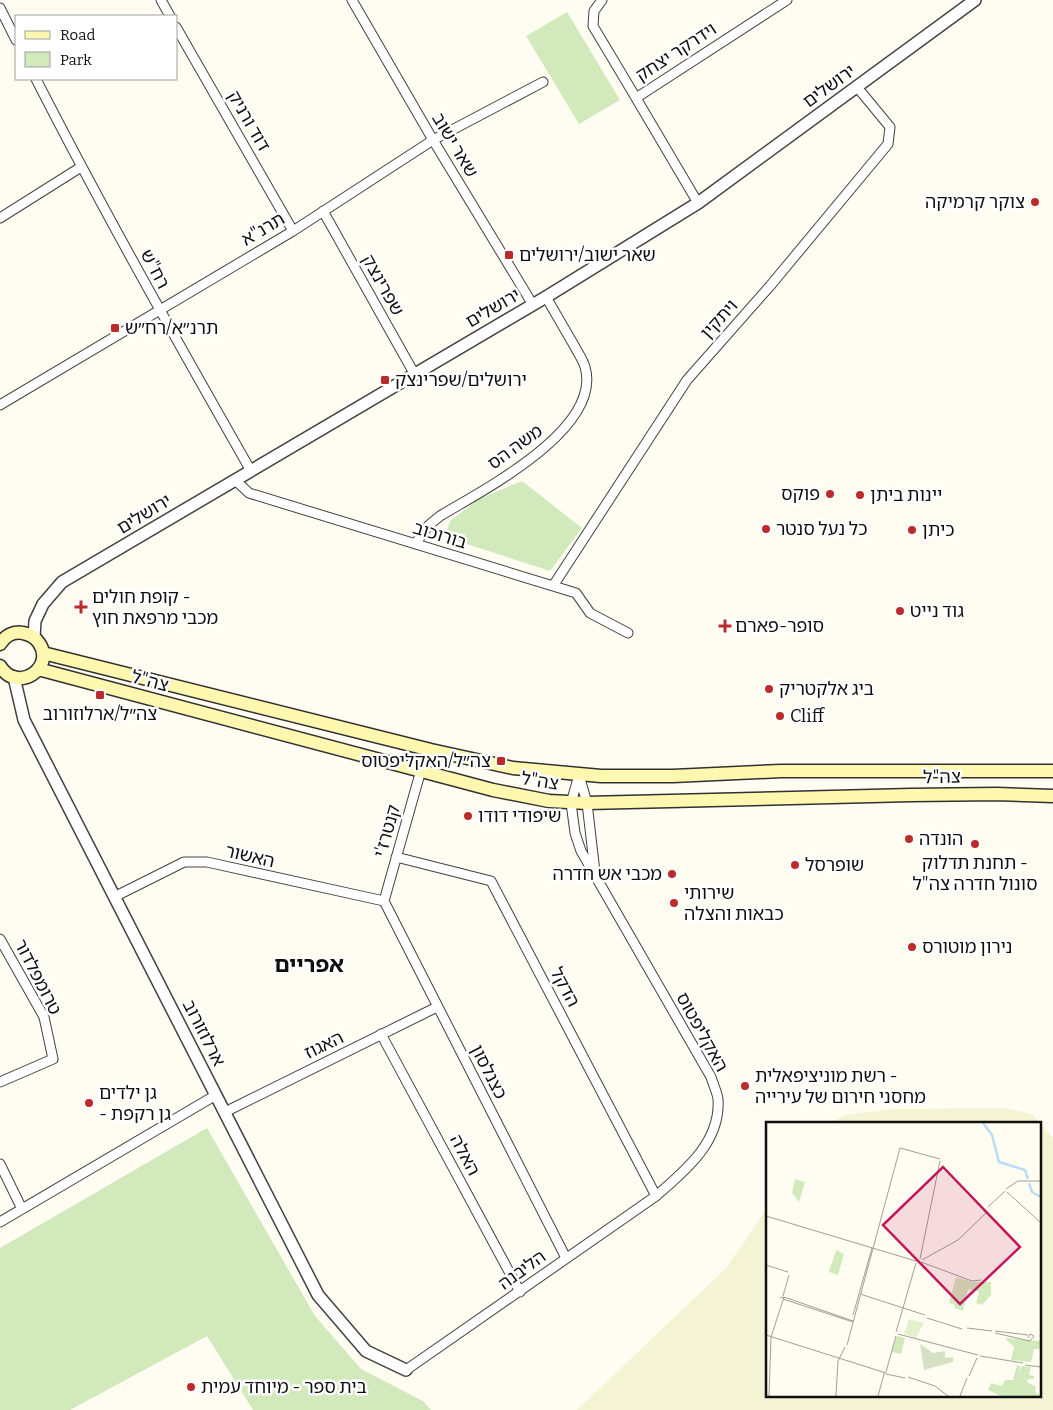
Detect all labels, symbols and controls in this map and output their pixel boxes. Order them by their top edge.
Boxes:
legend [15,15,178,80]
street label: וידרקר יצחק [631,18,721,86]
text: Road [60,26,95,44]
text: Park [60,51,92,69]
street label: ירושלים [799,60,859,112]
street label: דוד ורניק [223,87,275,155]
street label: שאר ישוב [427,109,483,181]
place label: צוקר קרמיקה [925,191,1025,213]
marker: צוקר קרמיקה [1029,196,1041,208]
street label: תרנ"א [237,208,289,250]
place label: שאר ישוב/ירושלים [519,244,656,266]
street label: רח"ש [136,246,174,292]
marker: שאר ישוב/ירושלים [503,249,515,261]
street label: שפרינצק [357,251,409,319]
street label: ירושלים [462,284,524,332]
street label: ויתקין [696,295,742,343]
place label: תרנ״א/רח״ש [125,317,218,339]
marker: תרנ״א/רח״ש [109,322,121,334]
place label: ירושלים/שפרינצק [395,369,527,391]
marker: ירושלים/שפרינצק [379,374,391,386]
street label: משה הס [483,420,547,474]
place label: פוקס [781,483,820,505]
place label: יינות ביתן [870,484,942,506]
marker: פוקס [824,488,836,500]
street label: ירושלים [113,489,175,539]
marker: יינות ביתן [854,489,866,501]
street label: בורוכוב [410,516,470,554]
place label: כל נעל סנטר [776,518,867,540]
place label: כיתן [922,519,954,541]
marker: כל נעל סנטר [760,523,772,535]
marker: כיתן [906,524,918,536]
place label: קופת חולים - מכבי מרפאת חוץ [92,586,218,629]
marker: קופת חולים - מכבי מרפאת חוץ [74,600,88,614]
place label: גוד נייט [910,600,964,622]
marker: גוד נייט [894,605,906,617]
place label: סופר-פארם [735,615,824,637]
marker: סופר-פארם [719,620,731,632]
street label: צה"ל [129,666,171,696]
place label: ביג אלקטריק [779,678,874,700]
marker: ביג אלקטריק [763,683,775,695]
marker: צה״ל/ארלוזורוב [94,689,106,701]
place label: צה״ל/ארלוזורוב [43,703,157,725]
place label: Cliff [790,705,826,727]
marker: Cliff [774,710,786,722]
place label: צה״ל/האקליפטוס [361,750,491,772]
marker: צה״ל/האקליפטוס [495,755,507,767]
street label: צה"ל [923,766,961,788]
street label: צה"ל [520,767,560,795]
street label: קנטרז'י [369,802,405,860]
place label: שיפודי דודו [478,805,561,827]
marker: שיפודי דודו [462,810,474,822]
place label: הונדה [919,828,963,850]
marker: הונדה [903,833,915,845]
marker: תחנת תדלוק - סונול חדרה צה"ל [969,838,981,850]
street label: האשור [223,840,277,872]
place label: תחנת תדלוק - סונול חדרה צה"ל [912,852,1038,895]
place label: שופרסל [805,854,864,876]
marker: שופרסל [789,859,801,871]
place label: מכבי אש חדרה [553,863,662,885]
marker: מכבי אש חדרה [666,868,678,880]
place label: שירותי כבאות והצלה [684,882,784,925]
marker: שירותי כבאות והצלה [668,897,680,909]
street label: טרומפלדור [10,936,66,1018]
place label: נירון מוטורס [922,936,1012,958]
marker: נירון מוטורס [906,941,918,953]
district label: אפריים [274,951,344,978]
street label: הדקל [545,963,585,1011]
street label: האקליפטוס [671,989,733,1075]
street label: ארלוזורוב [178,996,230,1070]
street label: האגוז [301,1026,347,1064]
street label: כצנלסון [466,1041,512,1103]
place label: רשת מוניציפאלית - מחסני חירום של עירייה [755,1065,926,1108]
marker: רשת מוניציפאלית - מחסני חירום של עירייה [739,1080,751,1092]
place label: גן ילדים - גן רקפת [99,1082,171,1125]
marker: גן ילדים - גן רקפת [83,1097,95,1109]
inset map [766,1122,1040,1398]
street label: האלה [445,1131,485,1179]
street label: הליבנה [494,1245,550,1295]
place label: בית ספר - מיוחד עמית [201,1376,367,1398]
marker: בית ספר - מיוחד עמית [185,1381,197,1393]

